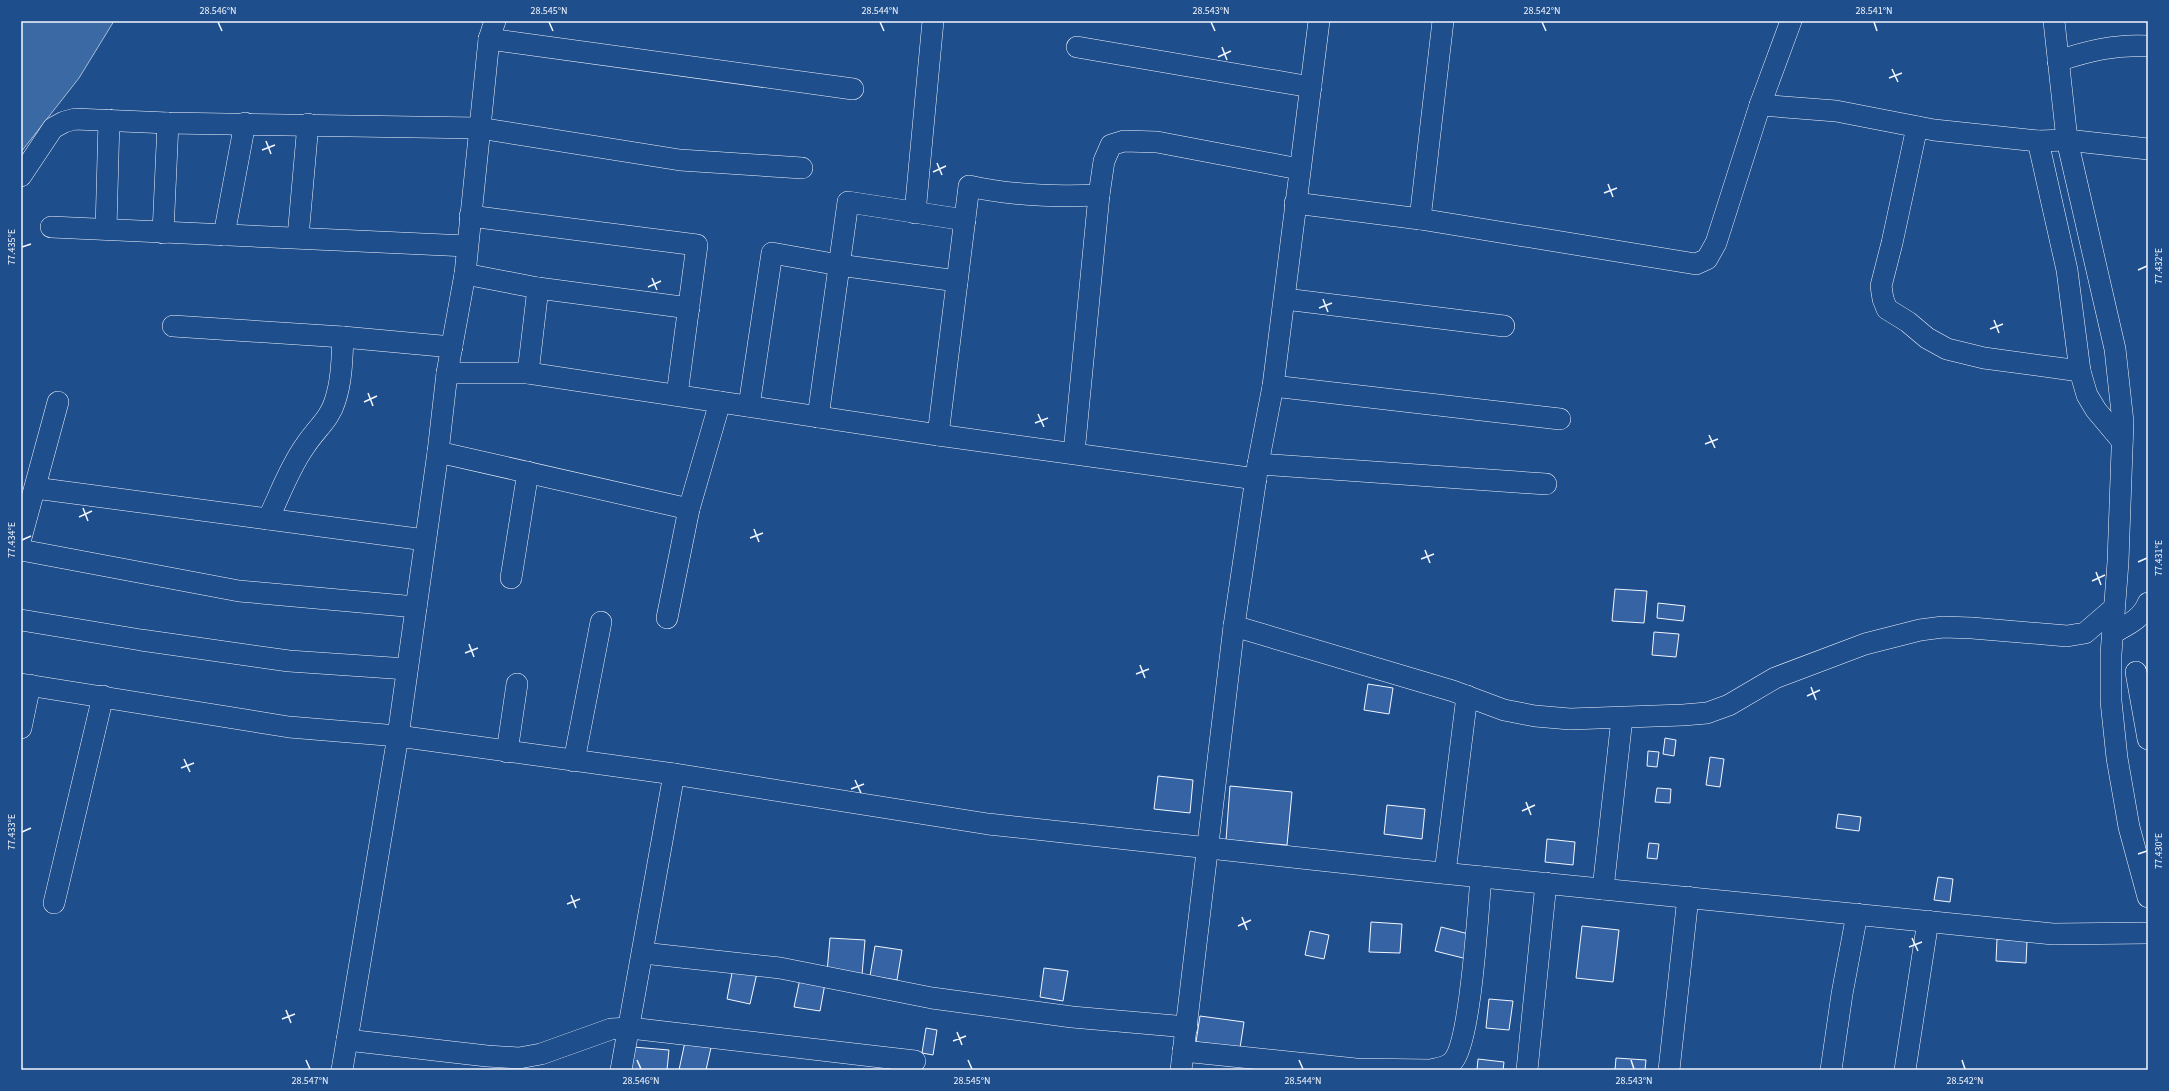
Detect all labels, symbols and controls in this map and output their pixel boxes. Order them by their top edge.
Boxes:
text: 28.546°N [199,4,237,18]
text: 28.545°N [530,4,568,18]
text: 28.544°N [861,4,899,18]
text: 28.543°N [1192,4,1230,18]
text: 28.542°N [1523,4,1561,18]
text: 28.541°N [1855,4,1893,18]
text: 77.435°E [5,229,19,265]
text: 77.432°E [2152,248,2166,284]
text: 77.434°E [5,522,19,558]
text: 77.431°E [2152,540,2166,576]
text: 77.433°E [5,814,19,850]
text: 77.430°E [2152,833,2166,869]
text: 28.547°N [291,1074,329,1088]
text: 28.546°N [622,1074,660,1088]
text: 28.545°N [953,1074,991,1088]
text: 28.544°N [1284,1074,1322,1088]
text: 28.543°N [1615,1074,1653,1088]
text: 28.542°N [1946,1074,1984,1088]

